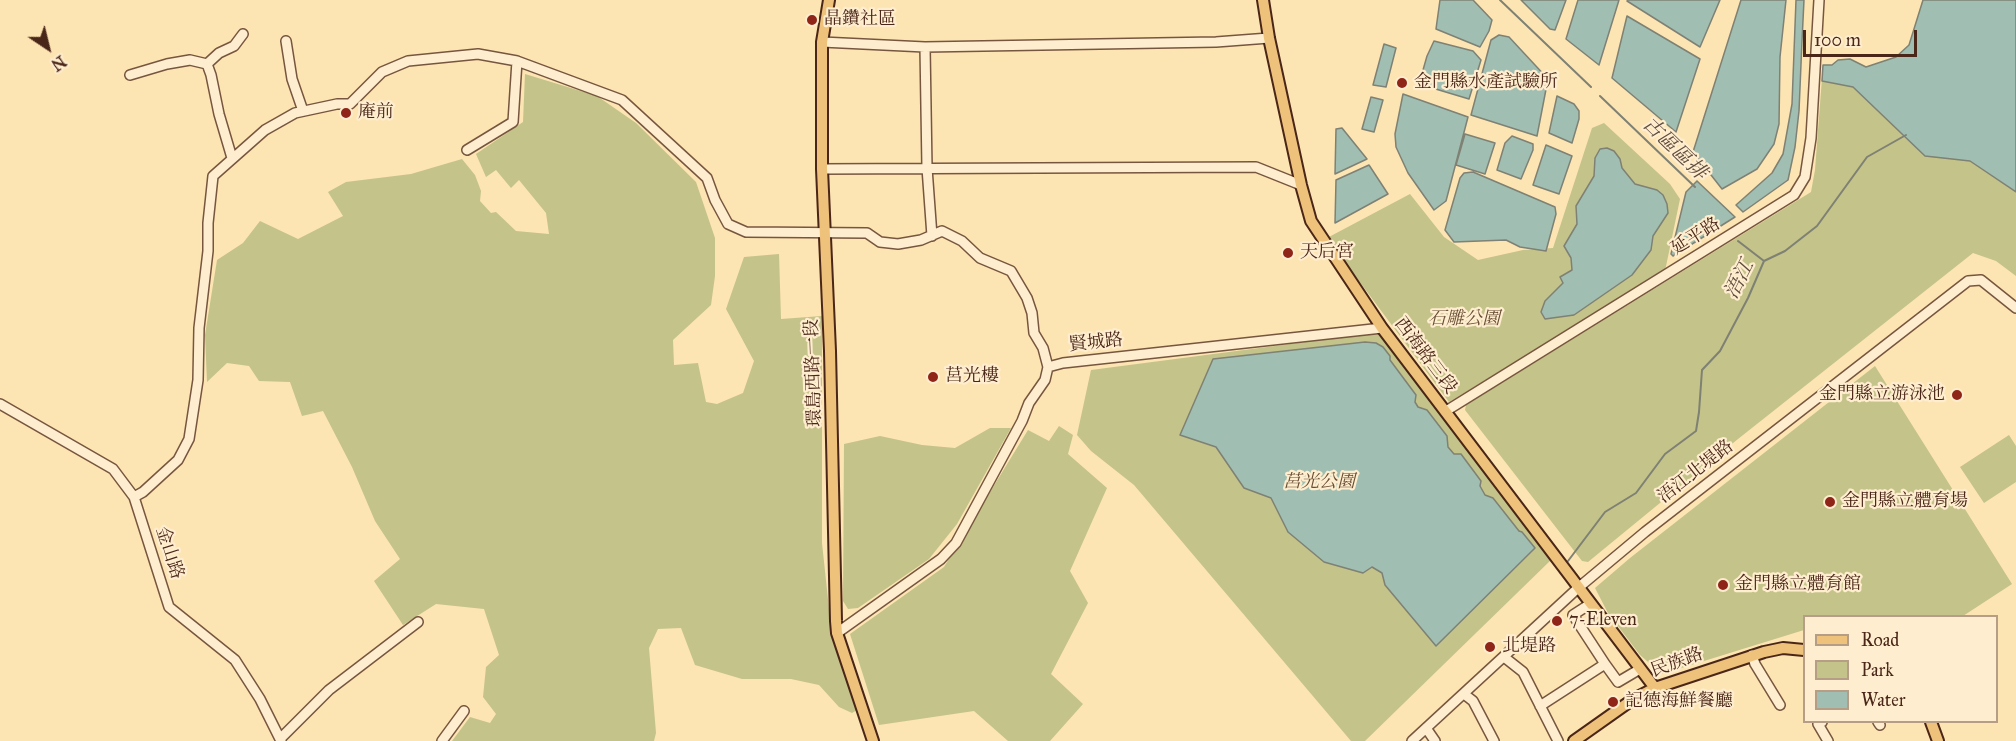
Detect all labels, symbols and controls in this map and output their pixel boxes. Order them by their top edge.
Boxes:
place label: 晶鑽社區 [824,9,896,31]
marker: 晶鑽社區 [805,13,819,27]
north arrow [18,18,78,78]
scale bar [1806,18,1920,56]
text: 100 m [1814,29,1861,51]
text: N [48,51,70,75]
place label: 金門縣水產試驗所 [1414,72,1558,94]
marker: 金門縣水產試驗所 [1395,76,1409,90]
place label: 庵前 [358,102,394,124]
marker: 庵前 [339,106,353,120]
water label: 古區區排 [1637,113,1711,185]
street label: 延平路 [1667,214,1725,260]
place label: 天后宮 [1300,242,1354,264]
marker: 天后宮 [1281,246,1295,260]
water label: 浯江 [1720,257,1760,303]
park label: 石雕公園 [1428,309,1500,331]
street label: 西海路三段 [1389,314,1461,398]
street label: 環島西路一段 [801,319,827,427]
street label: 賢城路 [1068,329,1124,357]
place label: 莒光樓 [945,366,999,388]
marker: 莒光樓 [926,370,940,384]
place label: 金門縣立游泳池 [1819,384,1945,406]
marker: 金門縣立游泳池 [1950,388,1964,402]
street label: 浯江北堤路 [1654,436,1738,508]
park label: 莒光公園 [1283,472,1355,494]
place label: 金門縣立體育場 [1842,491,1968,513]
marker: 金門縣立體育場 [1823,495,1837,509]
street label: 金山路 [150,524,188,582]
place label: 金門縣立體育館 [1735,574,1861,596]
marker: 金門縣立體育館 [1716,578,1730,592]
place label: 7-Eleven [1569,610,1637,632]
marker: 7-Eleven [1550,614,1564,628]
legend [1803,615,1998,723]
text: Road [1861,629,1899,651]
place label: 北堤路 [1502,636,1556,658]
marker: 北堤路 [1483,640,1497,654]
street label: 民族路 [1648,644,1706,682]
text: Park [1861,659,1894,681]
text: Water [1861,689,1905,711]
place label: 記德海鮮餐廳 [1625,691,1733,713]
marker: 記德海鮮餐廳 [1606,695,1620,709]

